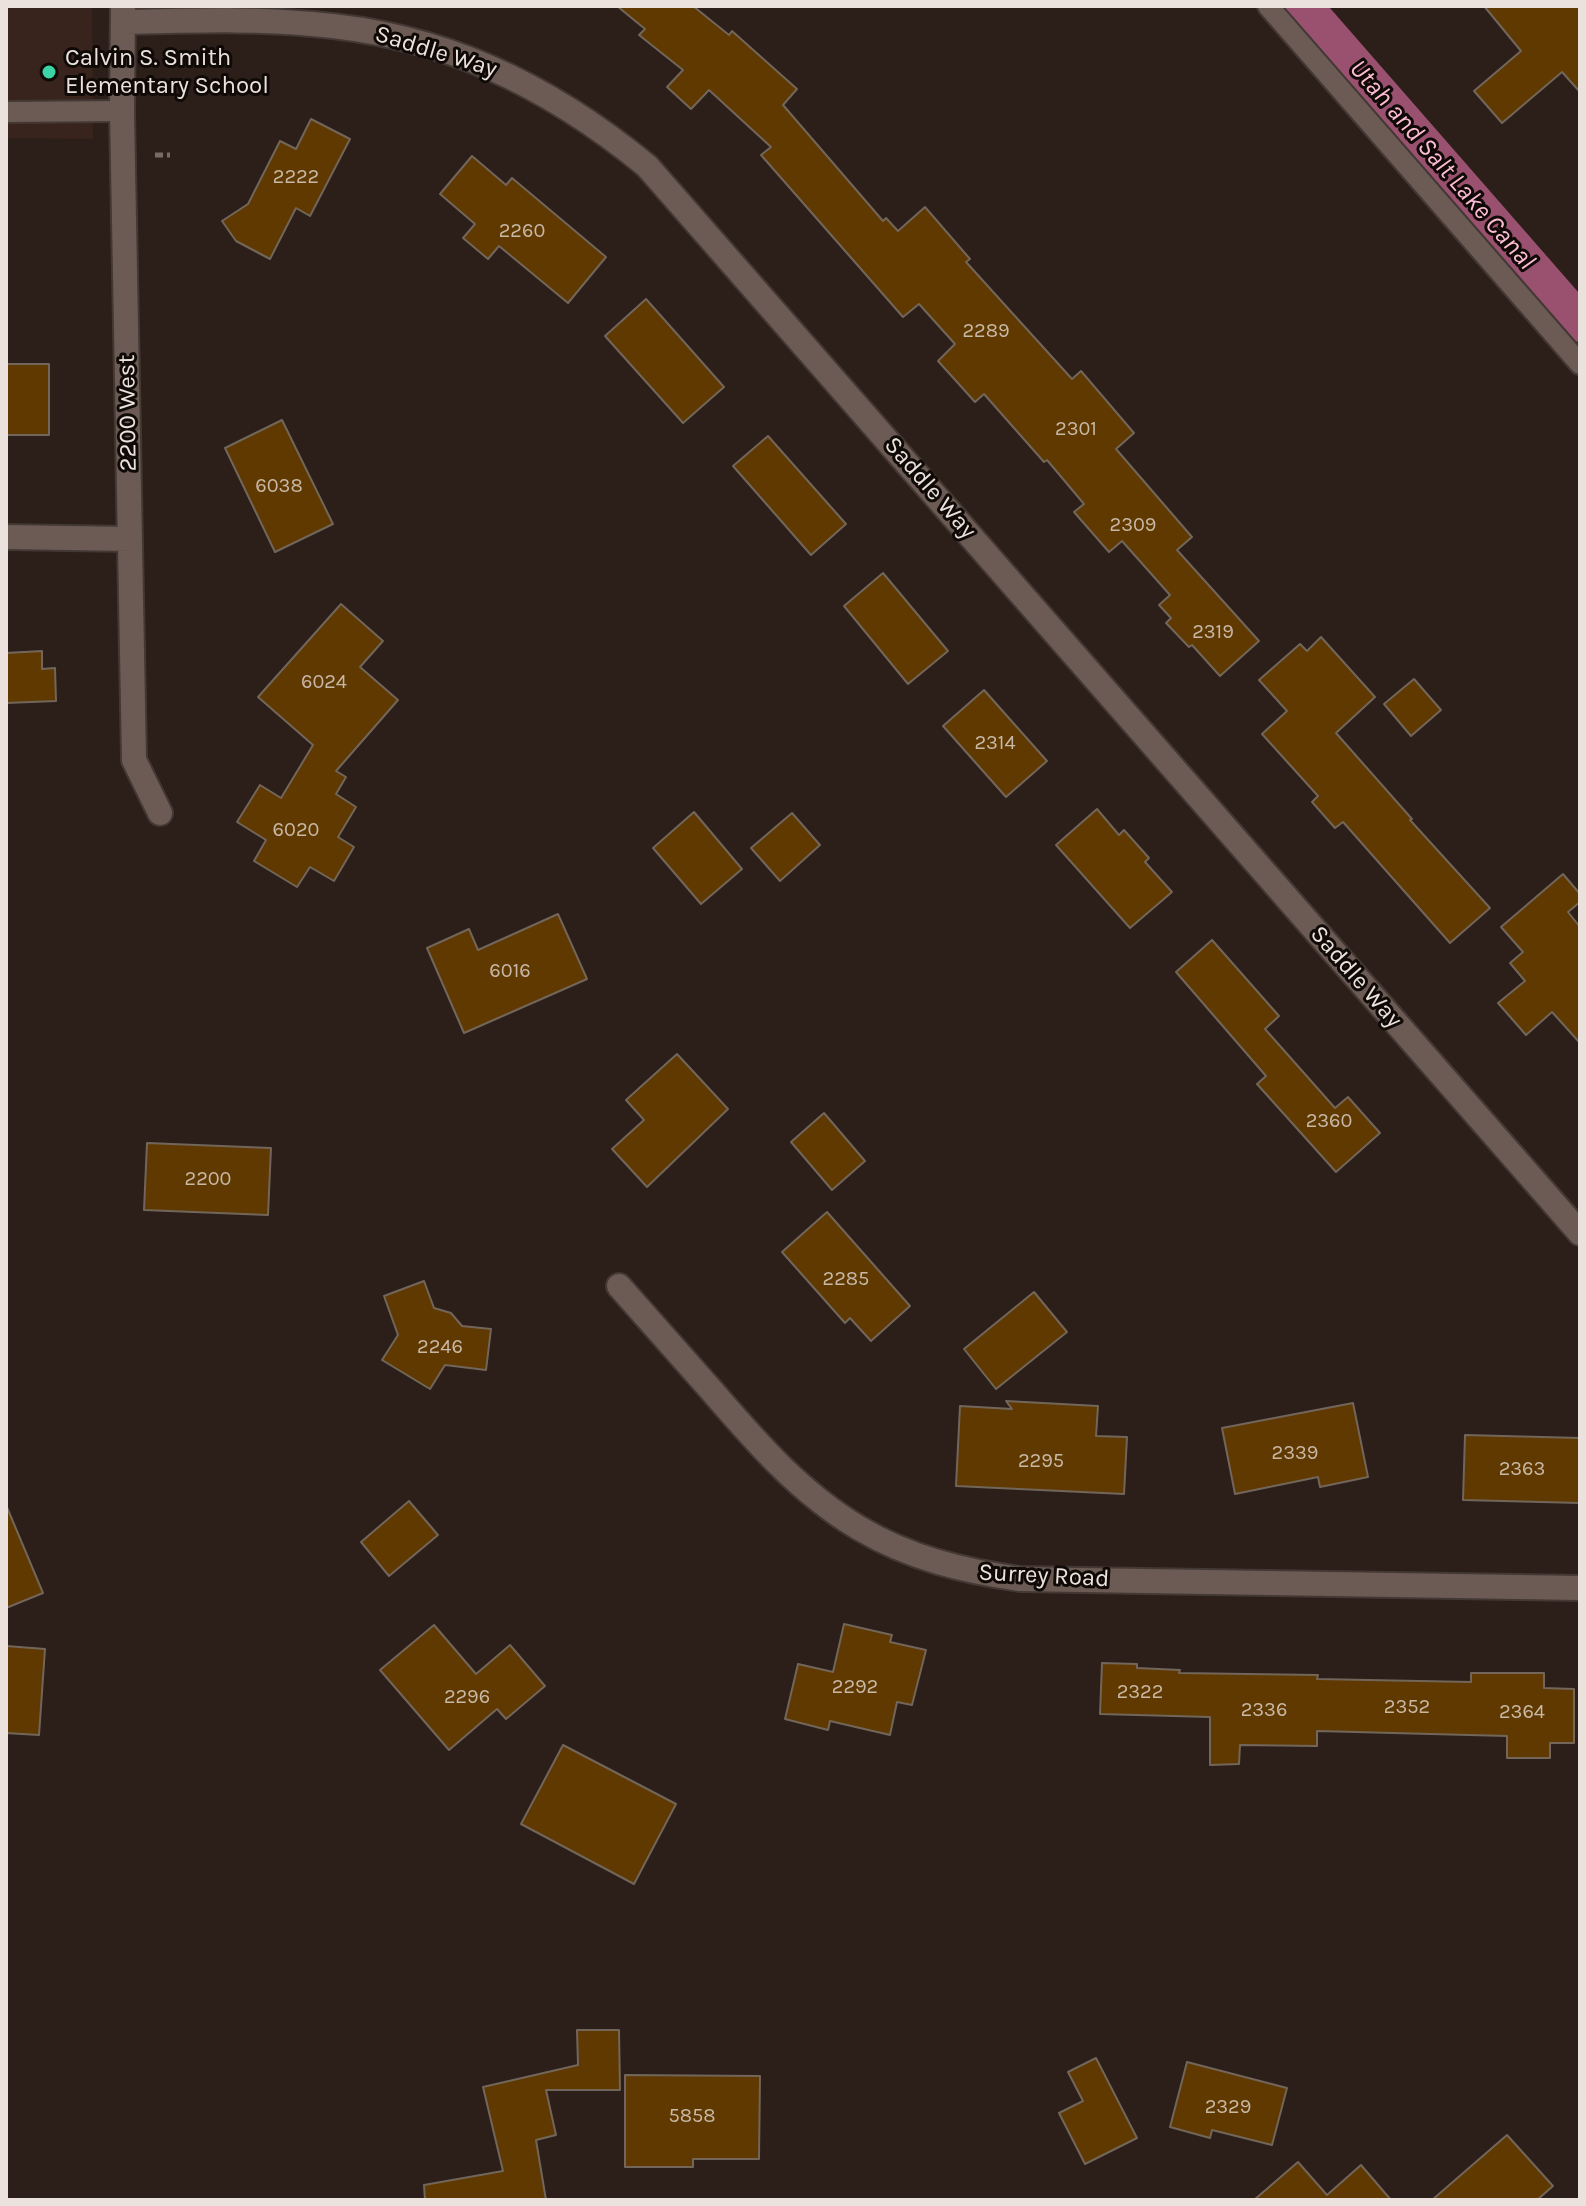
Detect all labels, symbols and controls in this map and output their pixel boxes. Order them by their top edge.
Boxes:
street label: Saddle Way [372,20,500,84]
place label: Calvin S. Smith Elementary School [65,44,269,100]
water label: Utah and Salt Lake Canal [1342,54,1542,276]
marker: Calvin S. Smith Elementary School [40,63,58,81]
house number: 2222 [273,165,319,189]
house number: 2260 [499,219,545,243]
house number: 2289 [962,319,1010,343]
street label: 2200 West [113,354,143,472]
house number: 2301 [1055,417,1097,441]
street label: Saddle Way [878,431,982,545]
house number: 6038 [255,474,303,498]
house number: 2309 [1110,513,1156,537]
house number: 2319 [1192,620,1234,644]
house number: 6024 [301,670,347,694]
house number: 2314 [974,731,1016,755]
house number: 6020 [273,818,319,842]
street label: Saddle Way [1304,920,1408,1034]
house number: 6016 [489,959,531,983]
house number: 2360 [1306,1109,1352,1133]
house number: 2200 [185,1167,231,1191]
house number: 2285 [823,1267,869,1291]
house number: 2246 [417,1335,463,1359]
house number: 2339 [1272,1441,1318,1465]
house number: 2295 [1018,1449,1064,1473]
house number: 2363 [1499,1457,1545,1481]
street label: Surrey Road [978,1558,1110,1594]
house number: 2292 [832,1675,878,1699]
house number: 2322 [1117,1680,1163,1704]
house number: 2296 [444,1685,490,1709]
house number: 2352 [1384,1695,1430,1719]
house number: 2336 [1241,1698,1287,1722]
house number: 2364 [1499,1700,1545,1724]
house number: 2329 [1205,2095,1251,2119]
house number: 5858 [668,2104,716,2128]

